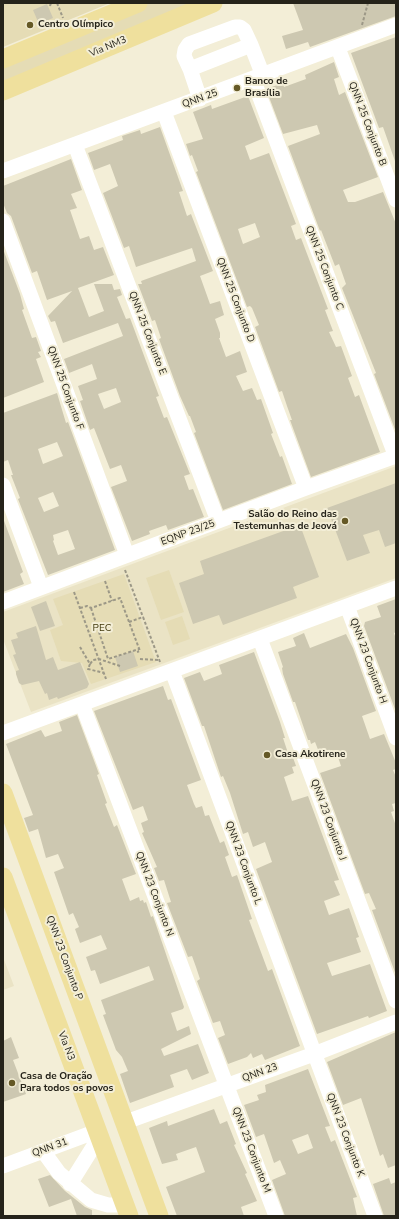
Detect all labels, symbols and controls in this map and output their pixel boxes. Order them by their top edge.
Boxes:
place label: Centro Olímpico [38,19,113,31]
marker: Centro Olímpico [25,20,35,30]
street label: Via NM3 [88,34,128,60]
place label: Banco de Brasília [245,76,288,100]
street label: QNN 25 Conjunto B [345,80,389,168]
marker: Banco de Brasília [232,83,242,93]
street label: QNN 25 [181,87,219,111]
street label: QNN 25 Conjunto C [302,224,346,312]
street label: QNN 25 Conjunto D [213,256,257,344]
street label: QNN 25 Conjunto E [126,290,168,376]
street label: QNN 25 Conjunto F [44,345,86,431]
place label: Salão do Reino das Testemunhas de Jeová [233,509,337,532]
marker: Salão do Reino das Testemunhas de Jeová [340,516,350,526]
street label: EQNP 23/25 [159,518,217,548]
street label: QNN 23 Conjunto H [347,617,389,705]
park label: PEC [93,623,111,635]
place label: Casa Akotirene [275,749,345,761]
marker: Casa Akotirene [262,750,272,760]
street label: QNN 23 Conjunto J [308,778,348,862]
street label: QNN 23 Conjunto L [222,820,264,906]
street label: QNN 23 Conjunto N [132,850,176,938]
street label: QNN 23 Conjunto P [43,914,85,1002]
street label: Via N3 [55,1030,77,1062]
street label: QNN 23 [241,1061,279,1085]
place label: Casa de Oração Para todos os povos [20,1071,113,1094]
marker: Casa de Oração Para todos os povos [7,1078,17,1088]
street label: QNN 23 Conjunto K [324,1091,366,1179]
street label: QNN 23 Conjunto M [229,1105,273,1195]
street label: QNN 31 [31,1136,69,1160]

